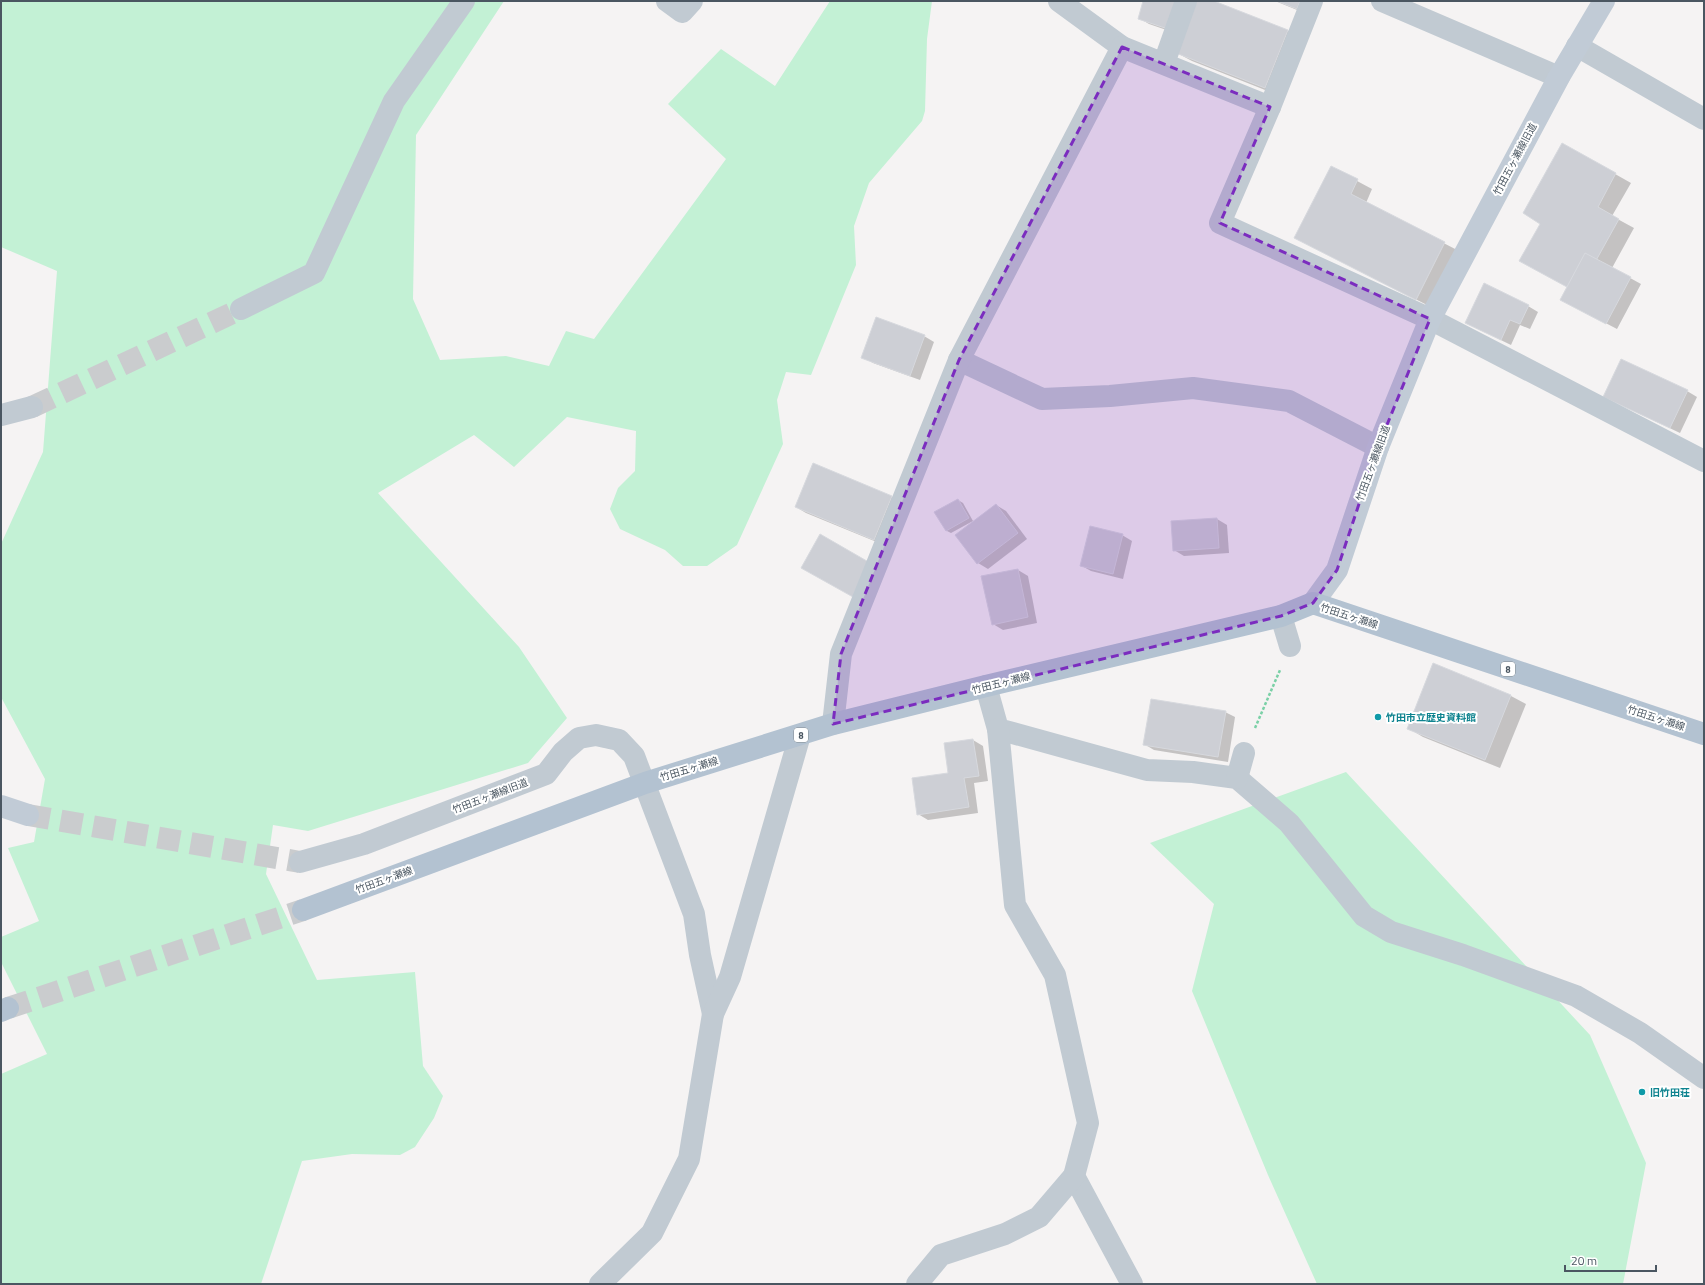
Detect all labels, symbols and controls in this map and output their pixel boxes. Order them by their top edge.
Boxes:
street label: 竹田五ヶ瀬線旧道 [1490,120,1540,198]
street label: 竹田五ヶ瀬線旧道 [1352,423,1394,503]
street label: 竹田五ヶ瀬線 [1318,600,1380,632]
road number: 8 [1501,662,1515,676]
street label: 竹田五ヶ瀬線 [970,668,1032,698]
street label: 竹田五ヶ瀬線 [1625,702,1687,734]
place label: 竹田市立歴史資料館 [1385,710,1476,725]
marker: 竹田市立歴史資料館 [1373,712,1383,722]
road number: 8 [794,728,808,742]
street label: 竹田五ヶ瀬線 [658,753,720,785]
street label: 竹田五ヶ瀬線旧道 [450,775,530,817]
street label: 竹田五ヶ瀬線 [353,863,415,897]
place label: 旧竹田荘 [1650,1085,1690,1100]
marker: 旧竹田荘 [1637,1087,1647,1097]
scale bar [1565,1247,1656,1273]
text: 20 m [1571,1251,1597,1270]

